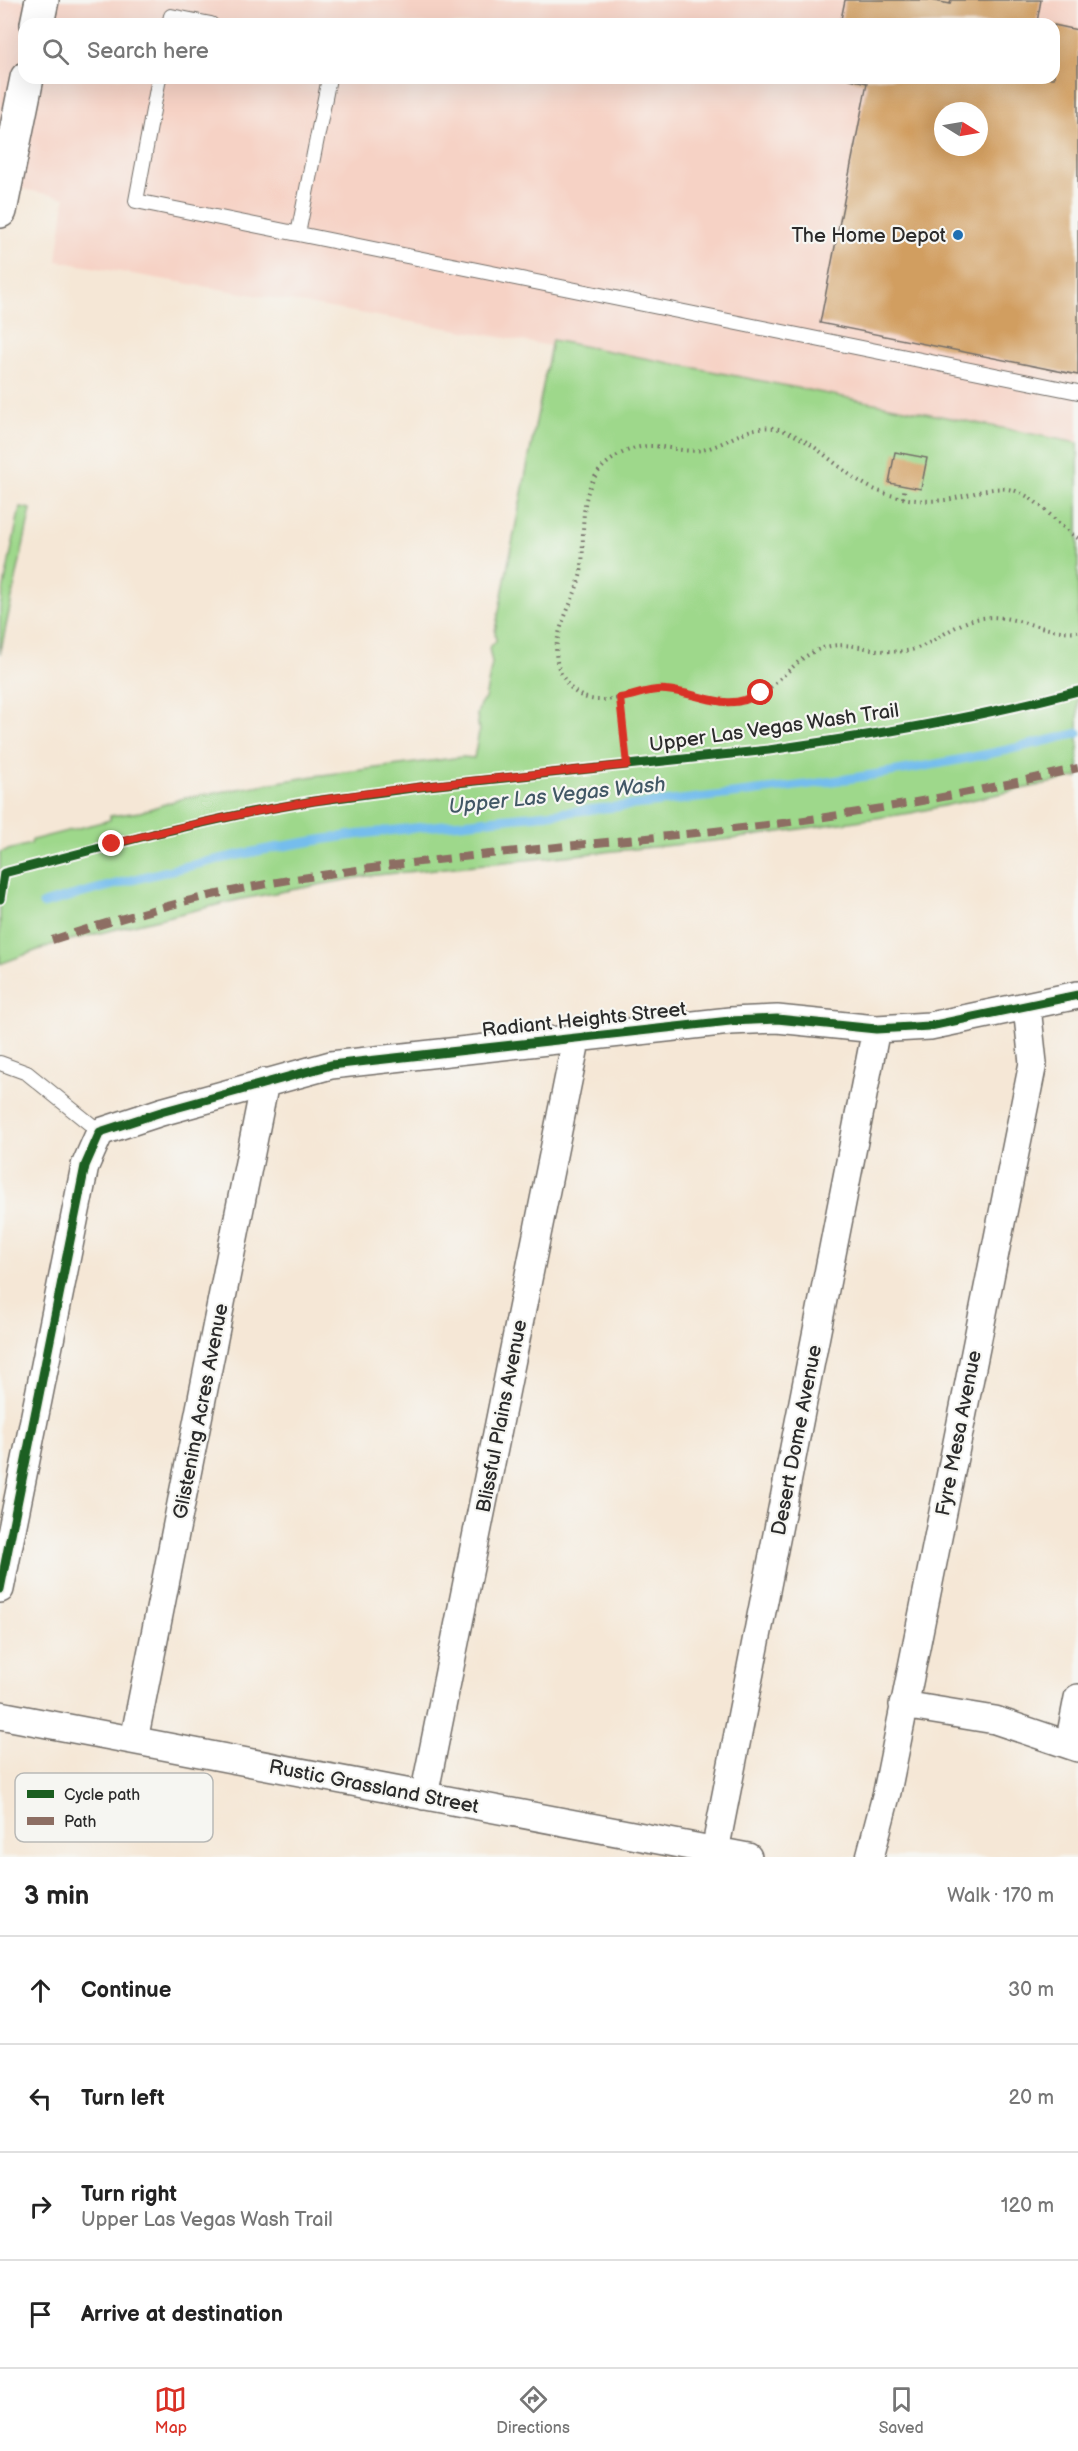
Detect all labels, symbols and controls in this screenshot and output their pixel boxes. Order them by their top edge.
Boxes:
search box [18,18,1060,84]
icon: search [39,35,72,68]
text: Search here [87,38,209,65]
north arrow [934,102,988,156]
place label: The Home Depot [791,224,946,248]
marker: The Home Depot [951,228,965,242]
route start [747,679,773,705]
street label: Upper Las Vegas Wash Trail [648,699,900,757]
water label: Upper Las Vegas Wash [447,772,667,819]
route end [98,830,124,856]
street label: Radiant Heights Street [481,997,687,1043]
street label: Glistening Acres Avenue [168,1301,234,1521]
street label: Blissful Plains Avenue [471,1318,532,1515]
street label: Desert Dome Avenue [767,1343,827,1537]
street label: Fyre Mesa Avenue [931,1348,987,1518]
street label: Rustic Grassland Street [267,1755,481,1819]
legend [15,1773,213,1842]
text: Cycle path [64,1786,140,1805]
text: Path [64,1813,96,1832]
text: 3 min [24,1881,89,1912]
text: Walk · 170 m [947,1884,1054,1908]
icon: ahead [24,1974,57,2007]
text: Continue [81,1977,171,2004]
text: 30 m [1008,1978,1054,2002]
icon: left [24,2082,57,2115]
text: Turn left [81,2085,165,2112]
text: 20 m [1009,2086,1054,2110]
text: Turn right [81,2181,177,2208]
icon: right [24,2190,57,2223]
text: 120 m [1001,2194,1054,2218]
text: Upper Las Vegas Wash Trail [81,2208,333,2232]
icon: arrive [24,2298,57,2331]
text: Arrive at destination [81,2301,283,2328]
tab: Map [154,2383,187,2438]
tab: Directions [496,2383,570,2438]
tab: Saved [879,2383,924,2438]

